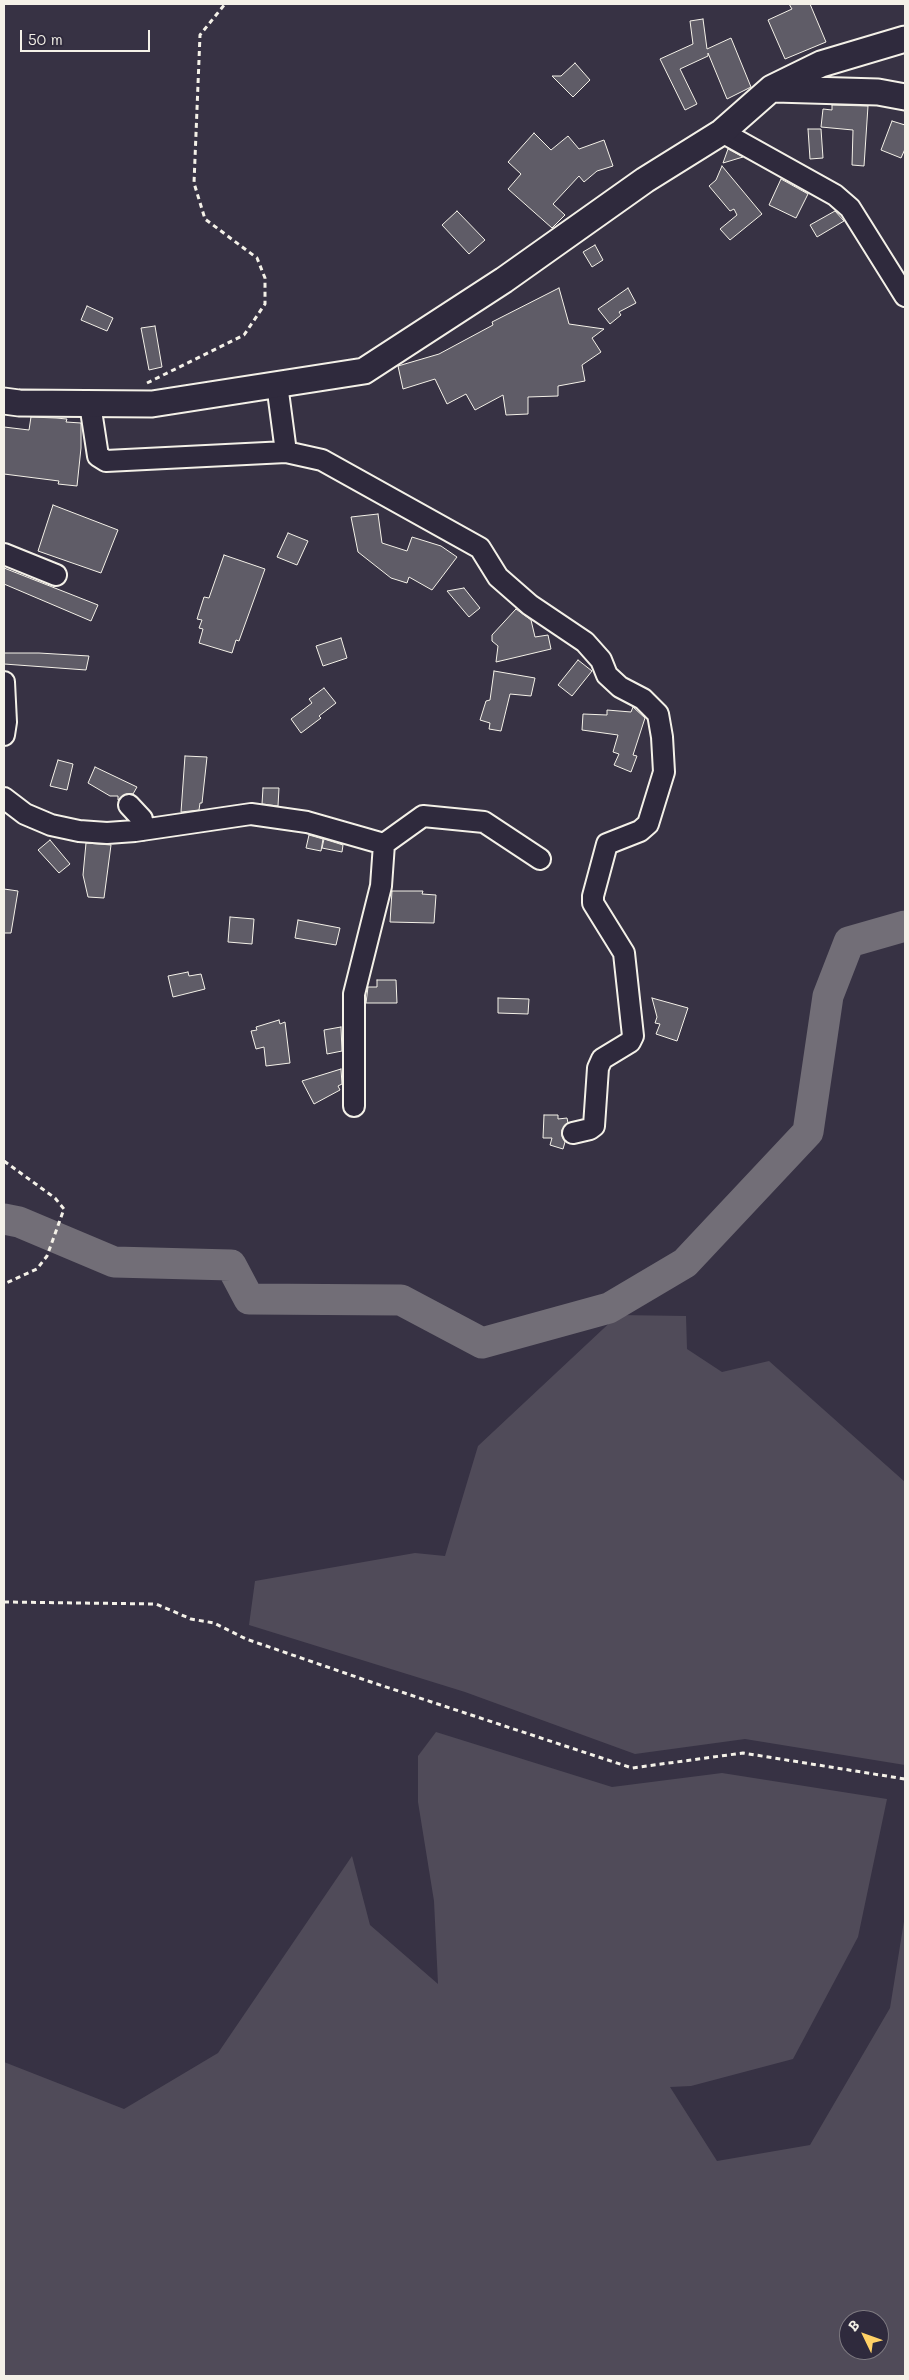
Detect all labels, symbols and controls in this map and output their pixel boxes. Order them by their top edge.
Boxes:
scale bar [22,20,152,52]
text: 50 m [28,29,63,49]
north arrow [839,2310,889,2360]
text: B [843,2315,863,2335]

